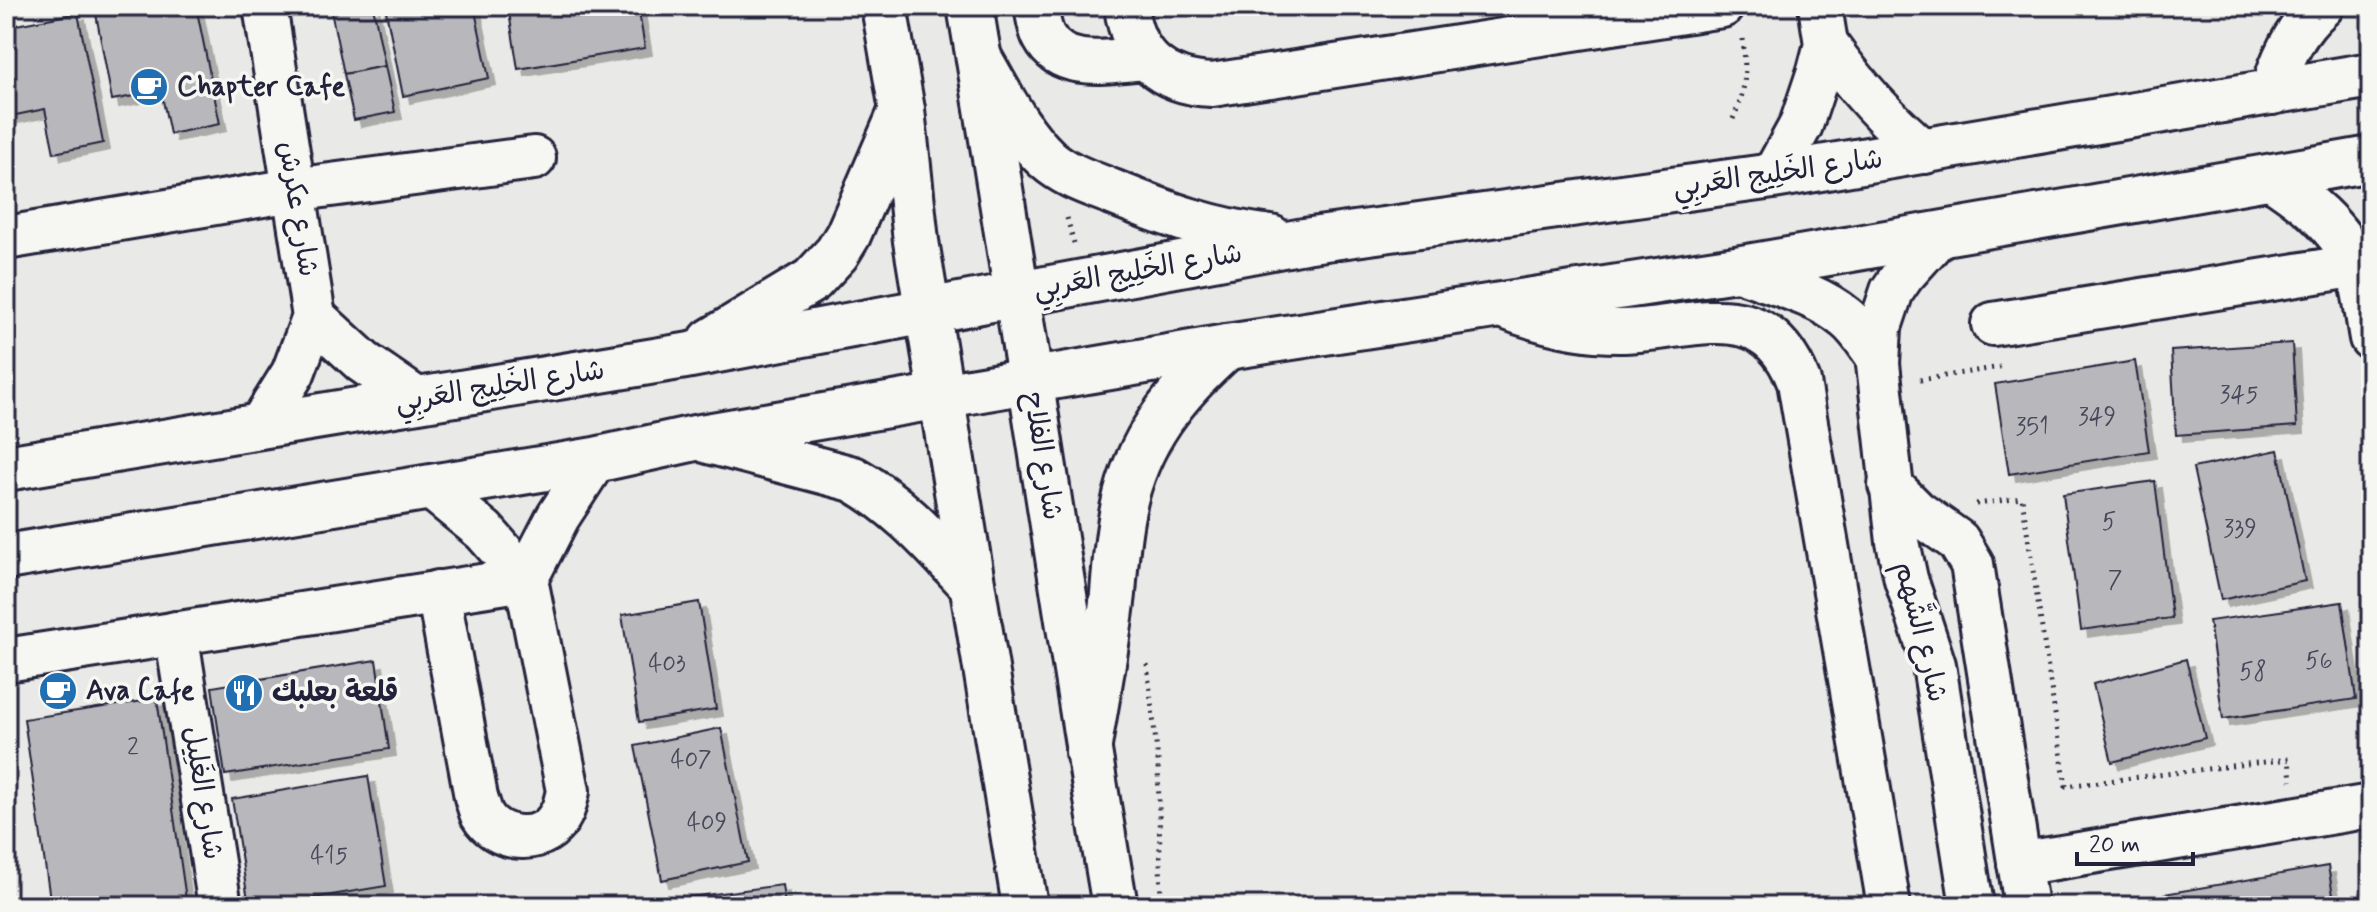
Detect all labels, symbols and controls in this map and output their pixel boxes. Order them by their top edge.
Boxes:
cafe icon: Chapter Cafe [128,66,170,108]
place label: Chapter Cafe [177,69,346,106]
street label: شارع عكرش [268,139,326,279]
street label: شارع الخَلِيج العَربِي [1671,140,1886,211]
street label: شارع الخَلِيج العَربِي [1030,234,1246,313]
street label: شارع الخَلِيج العَربِي [392,351,608,426]
house number: 345 [2220,380,2258,411]
street label: شارع الفلاح [1014,389,1070,523]
house number: 349 [2078,402,2116,433]
house number: 351 [2016,412,2048,443]
house number: 5 [2102,507,2116,538]
house number: 339 [2223,514,2257,545]
street label: شارع الشَّهم [1884,557,1959,706]
house number: 7 [2108,565,2122,596]
house number: 56 [2305,646,2333,677]
house number: 403 [648,649,686,680]
house number: 58 [2239,657,2267,688]
cafe icon: Ava Cafe [37,670,79,712]
restaurant icon: قلعة بعلبك [223,672,265,714]
place label: Ava Cafe [86,673,195,710]
place label: قلعة بعلبك [272,675,398,712]
street label: شارع الغَلِيل [173,724,231,862]
house number: 2 [127,732,139,763]
house number: 407 [670,745,712,776]
house number: 409 [687,808,727,839]
scale bar [2077,816,2193,866]
text: 20 m [2089,830,2140,861]
house number: 415 [310,841,348,872]

